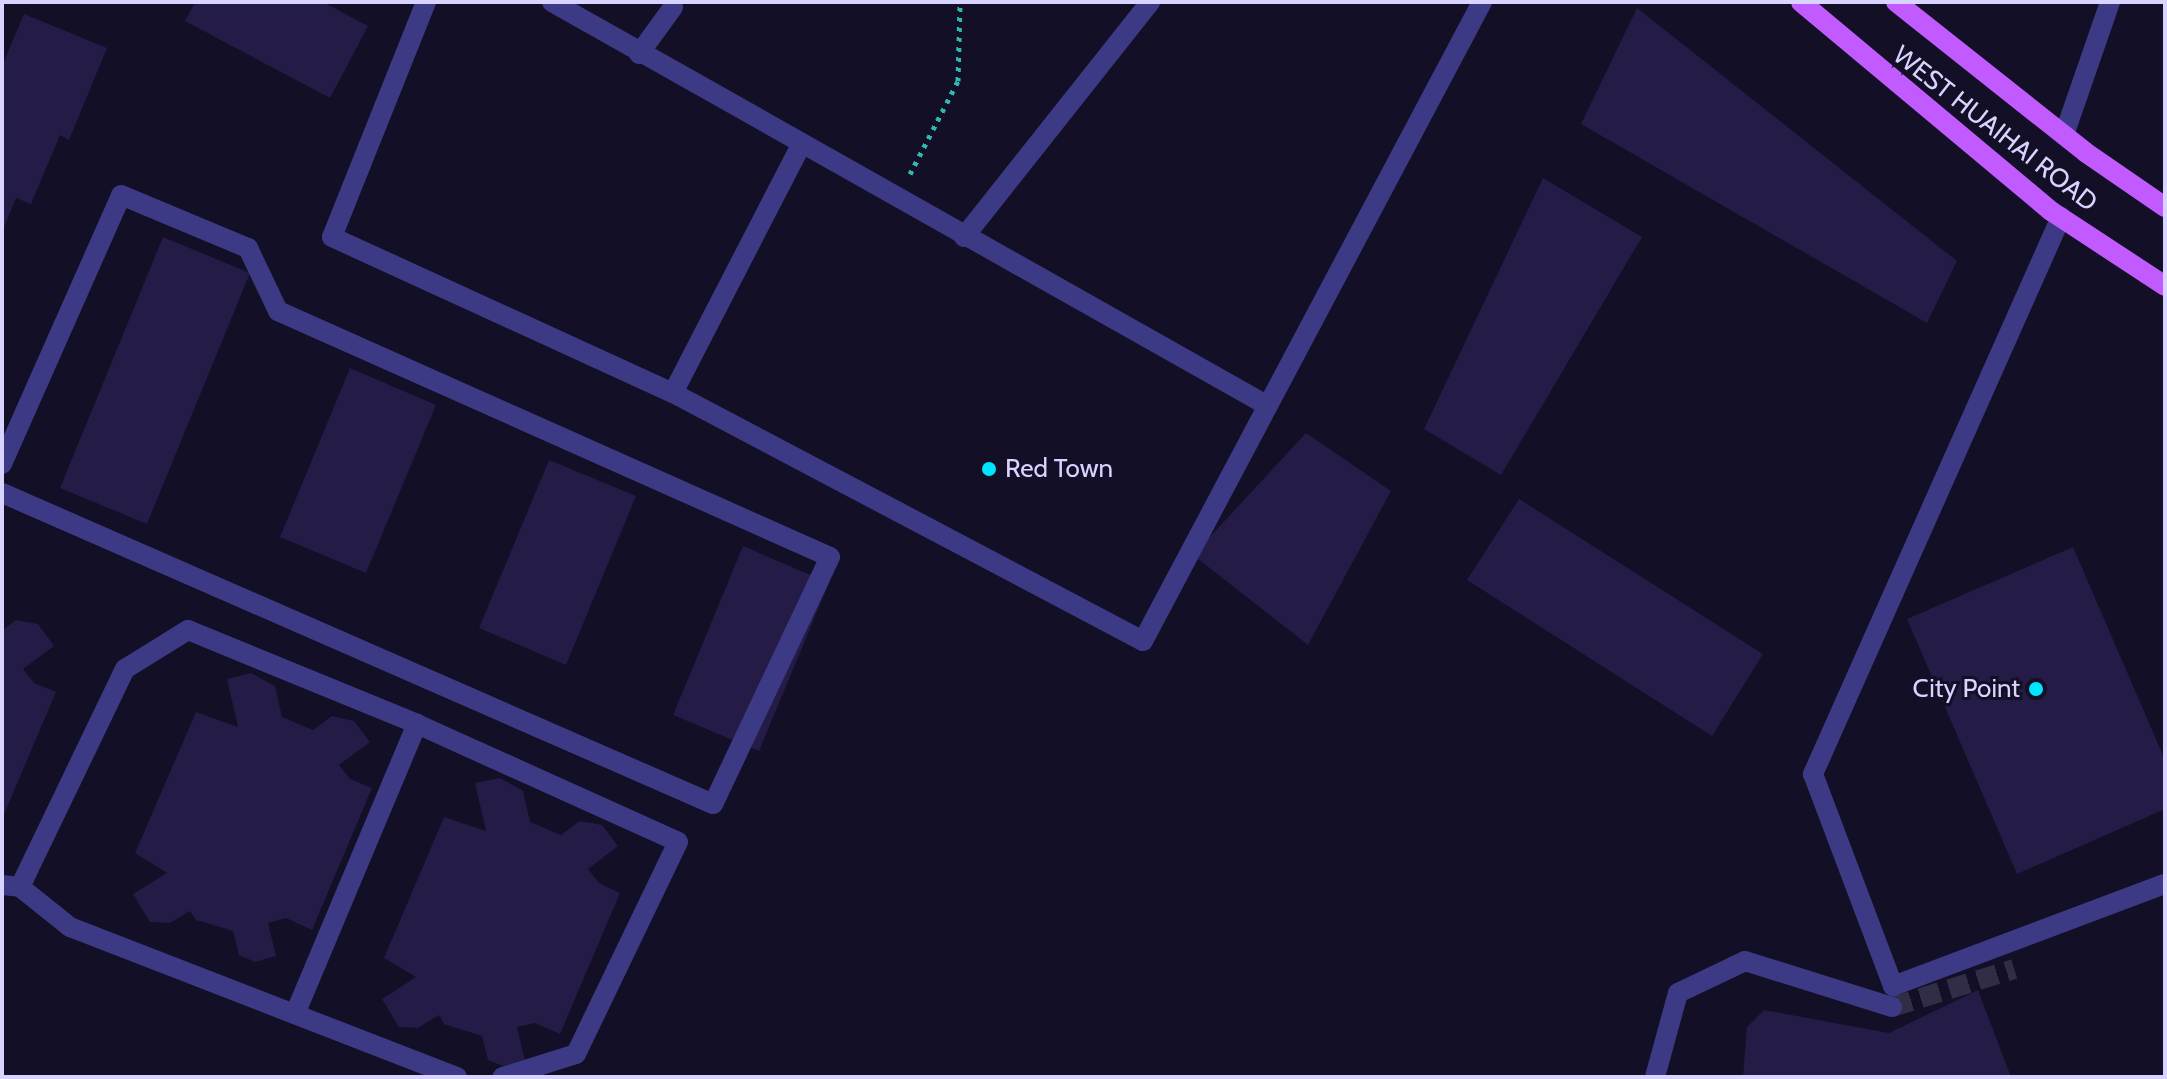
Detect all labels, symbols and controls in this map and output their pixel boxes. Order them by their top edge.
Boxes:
street label: WEST HUAIHAI ROAD [1887,40,2103,218]
place label: Red Town [1005,453,1113,485]
marker: Red Town [980,460,998,478]
place label: City Point [1912,673,2020,705]
marker: City Point [2027,680,2045,698]

